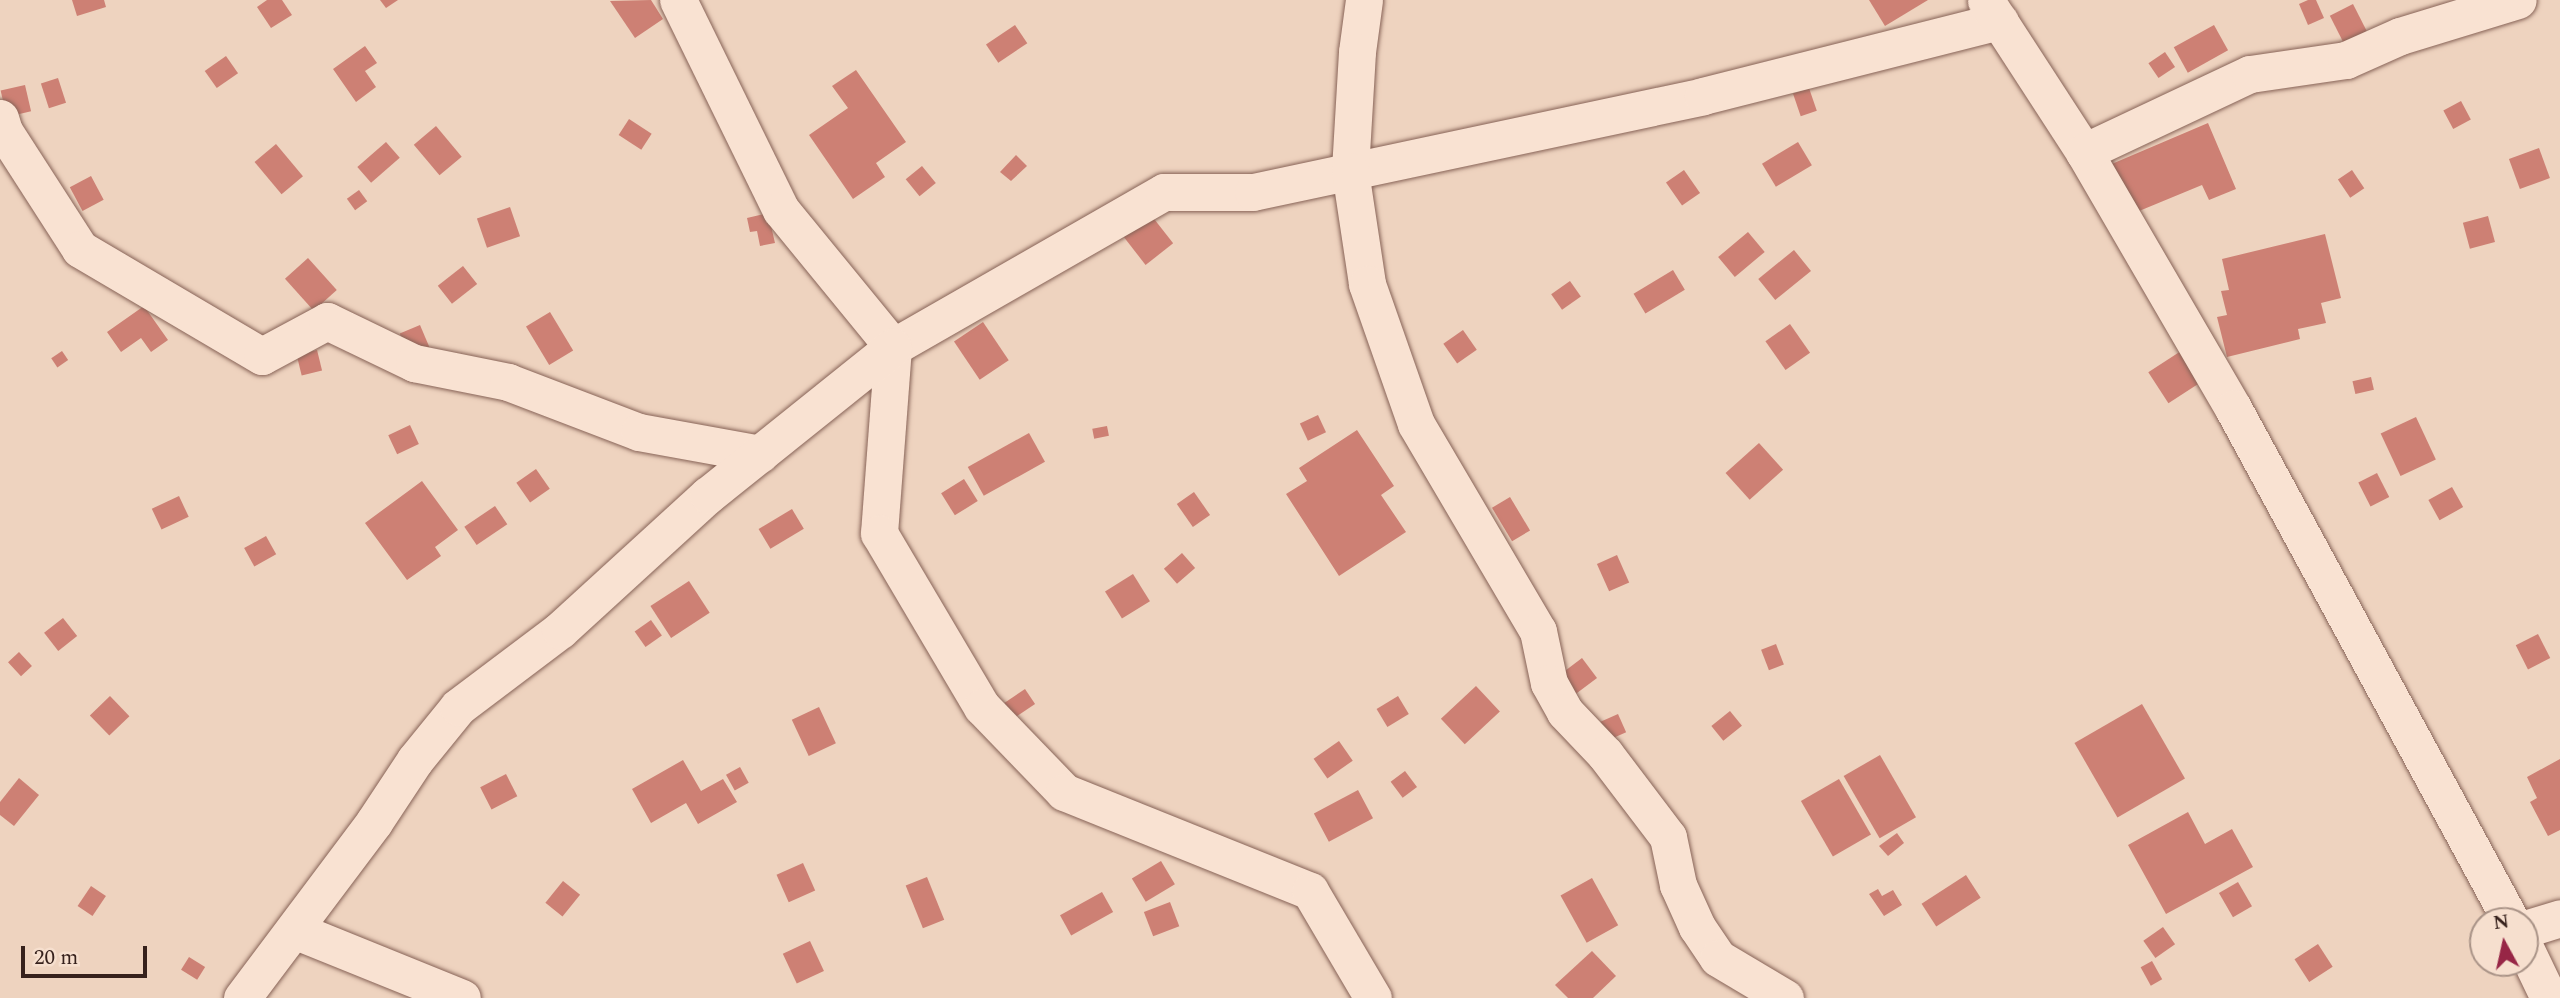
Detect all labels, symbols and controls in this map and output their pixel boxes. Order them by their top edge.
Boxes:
north arrow [2469,907,2539,977]
text: N [2492,907,2511,938]
scale bar [24,932,150,976]
text: 20 m [34,942,78,974]

